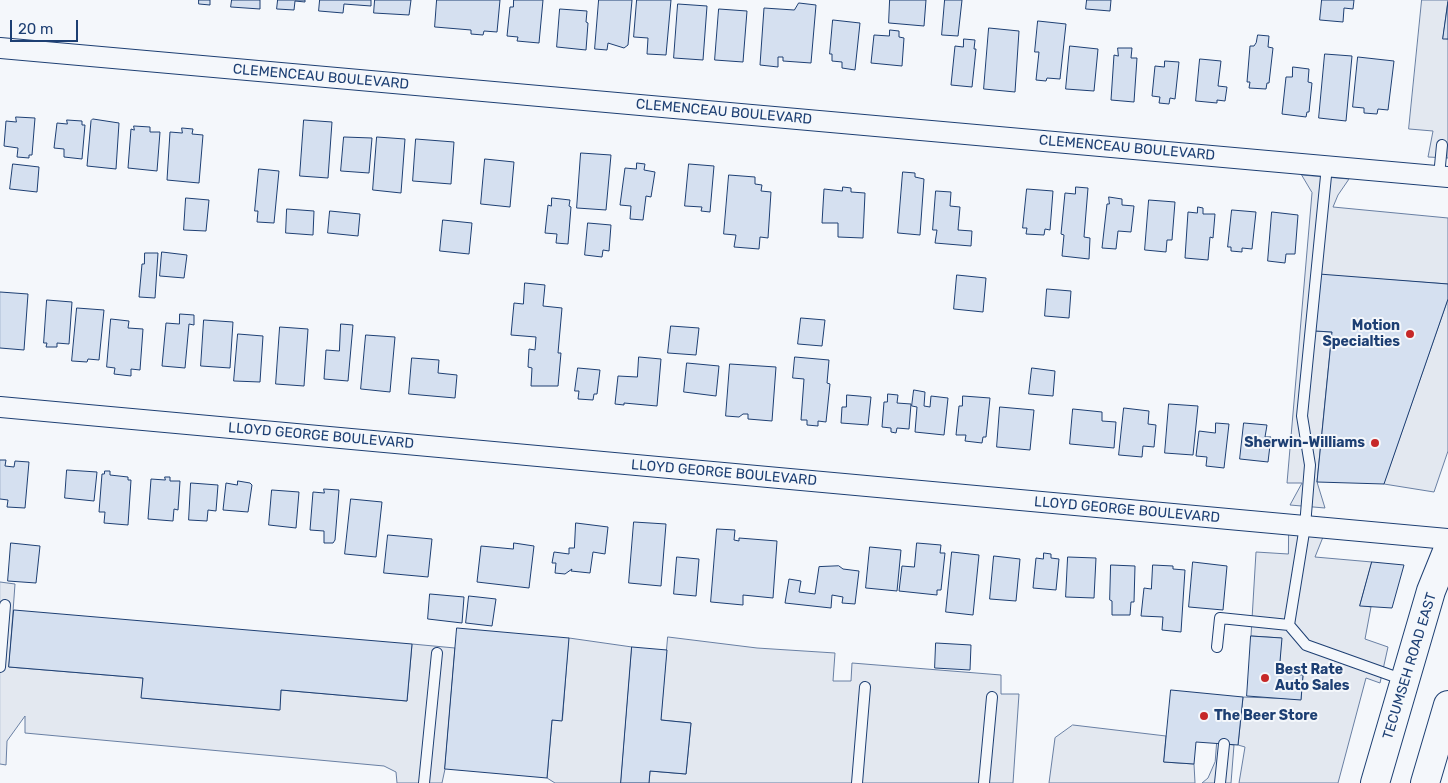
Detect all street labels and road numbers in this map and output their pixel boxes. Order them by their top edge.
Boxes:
street label: CLEMENCEAU BOULEVARD [232,61,410,93]
street label: CLEMENCEAU BOULEVARD [635,96,813,128]
street label: CLEMENCEAU BOULEVARD [1038,132,1216,164]
street label: LLOYD GEORGE BOULEVARD [227,420,415,452]
street label: LLOYD GEORGE BOULEVARD [630,457,818,489]
street label: LLOYD GEORGE BOULEVARD [1033,494,1221,526]
street label: TECUMSEH ROAD EAST [1380,591,1440,741]

